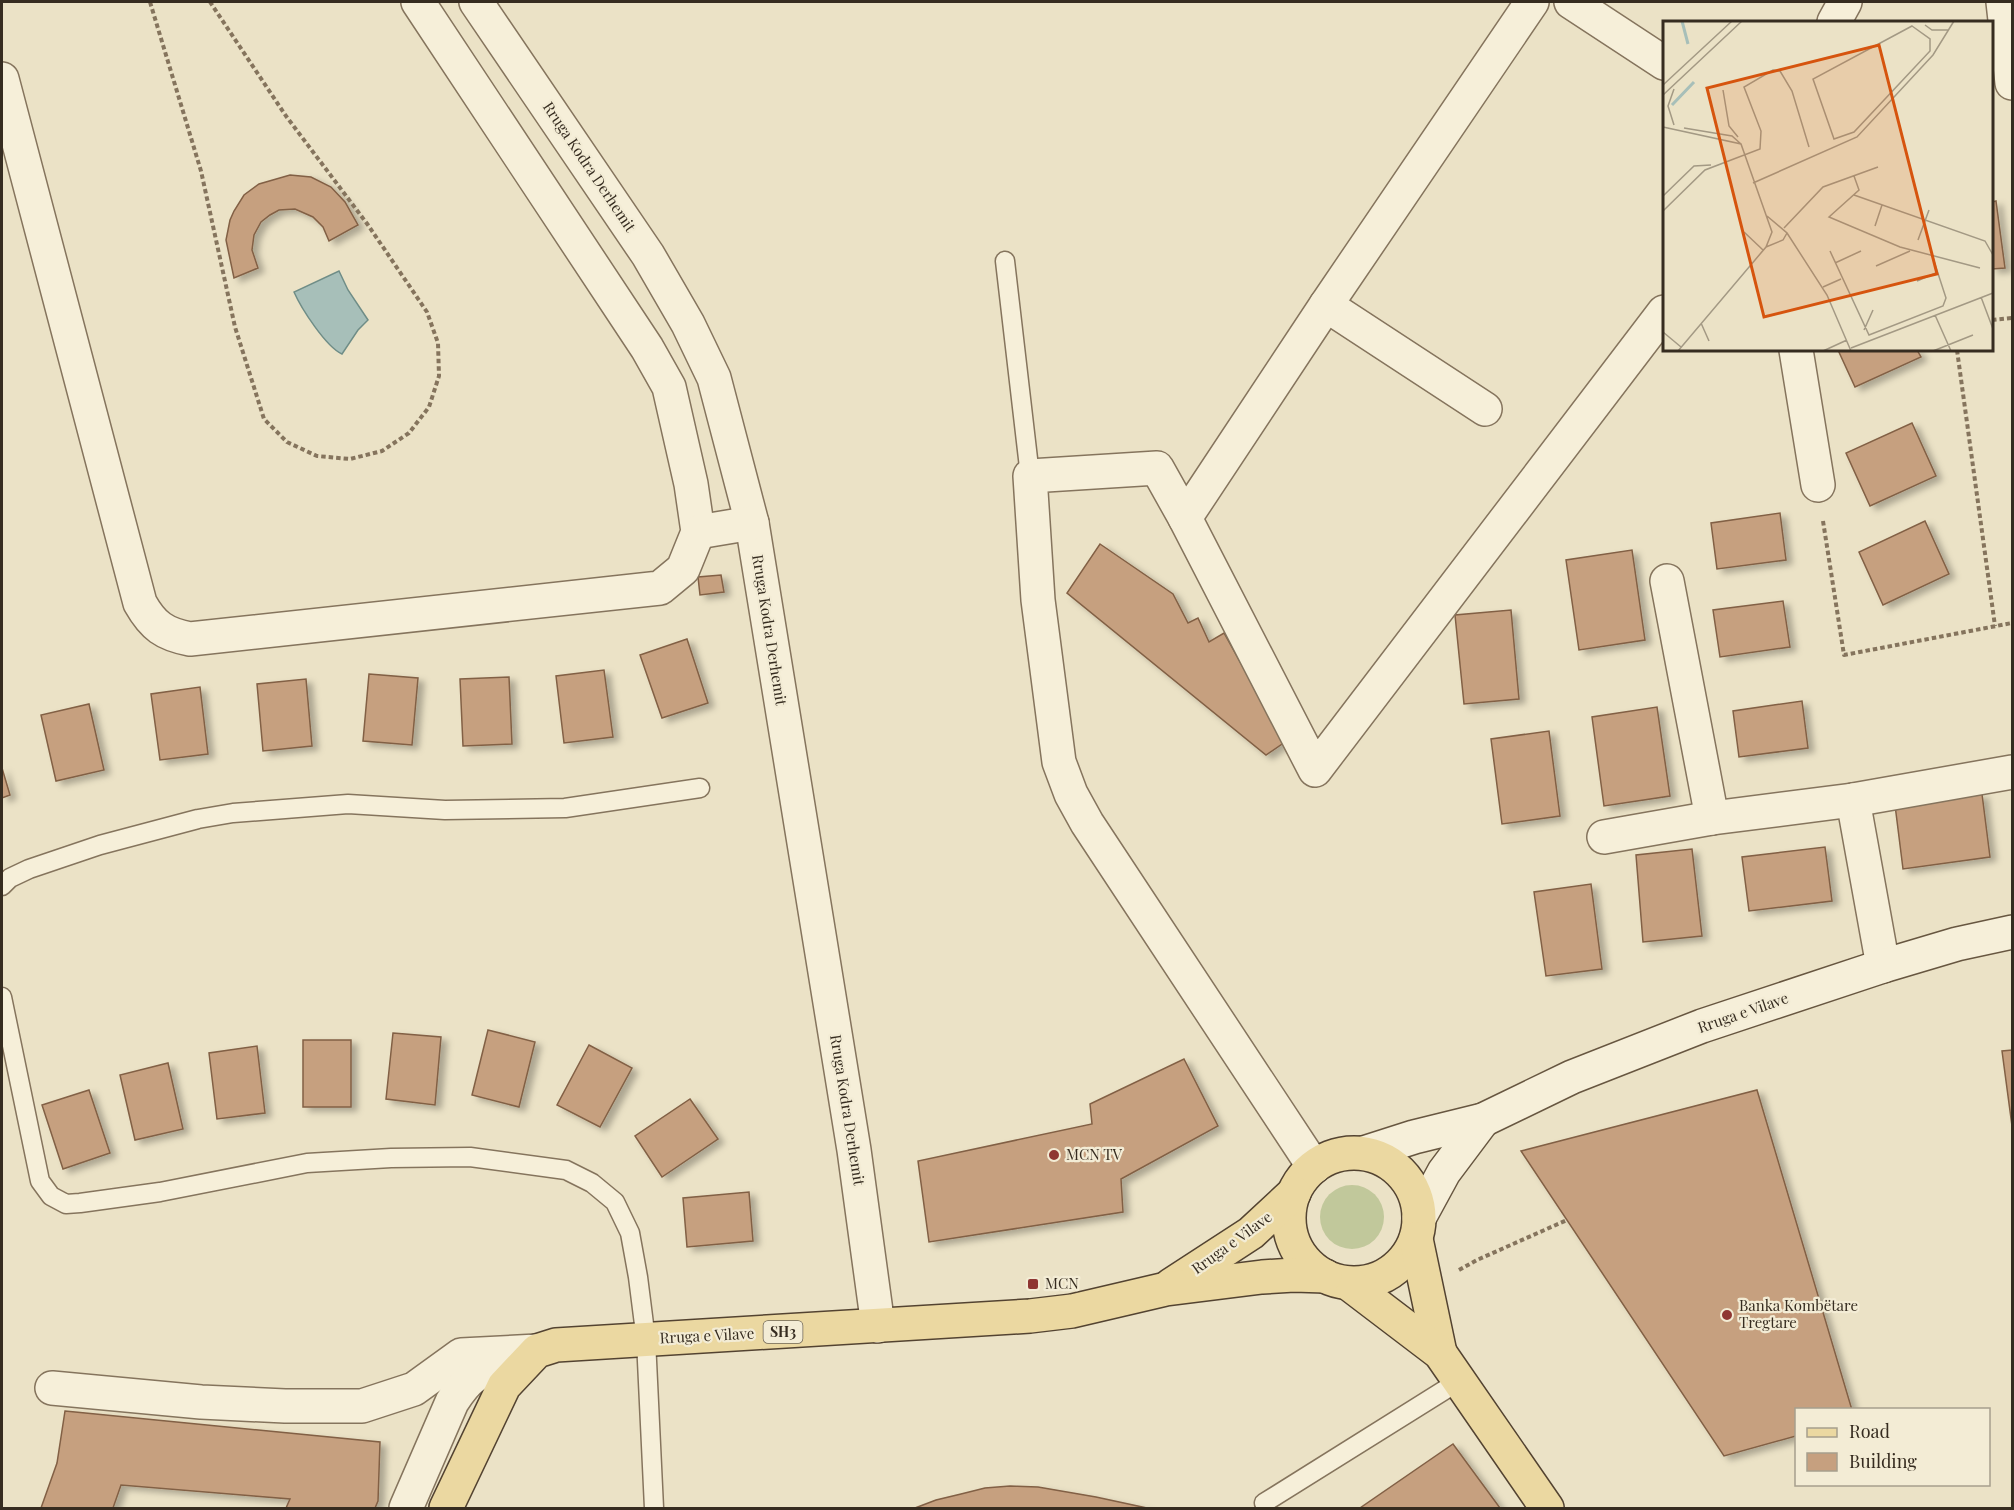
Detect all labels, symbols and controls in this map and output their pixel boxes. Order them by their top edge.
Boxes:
inset map [1663,21,1993,351]
street label: Rruga Kodra Derhemit [539,98,641,236]
street label: Rruga Kodra Derhemit [748,553,792,707]
street label: Rruga e Vilave [1695,987,1791,1037]
street label: Rruga Kodra Derhemit [826,1033,870,1187]
place label: MCN TV [1066,1144,1123,1164]
marker: MCN TV [1047,1148,1061,1162]
street label: Rruga e Vilave [1187,1206,1276,1278]
place label: MCN [1045,1273,1079,1293]
marker: MCN [1026,1277,1040,1291]
place label: Banka Kombëtare Tregtare [1739,1295,1858,1332]
marker: Banka Kombëtare Tregtare [1720,1308,1734,1322]
road number: SH3 [764,1321,802,1343]
street label: Rruga e Vilave [659,1323,755,1347]
legend [1795,1408,1990,1486]
text: Road [1849,1419,1890,1443]
text: Building [1849,1449,1917,1473]

